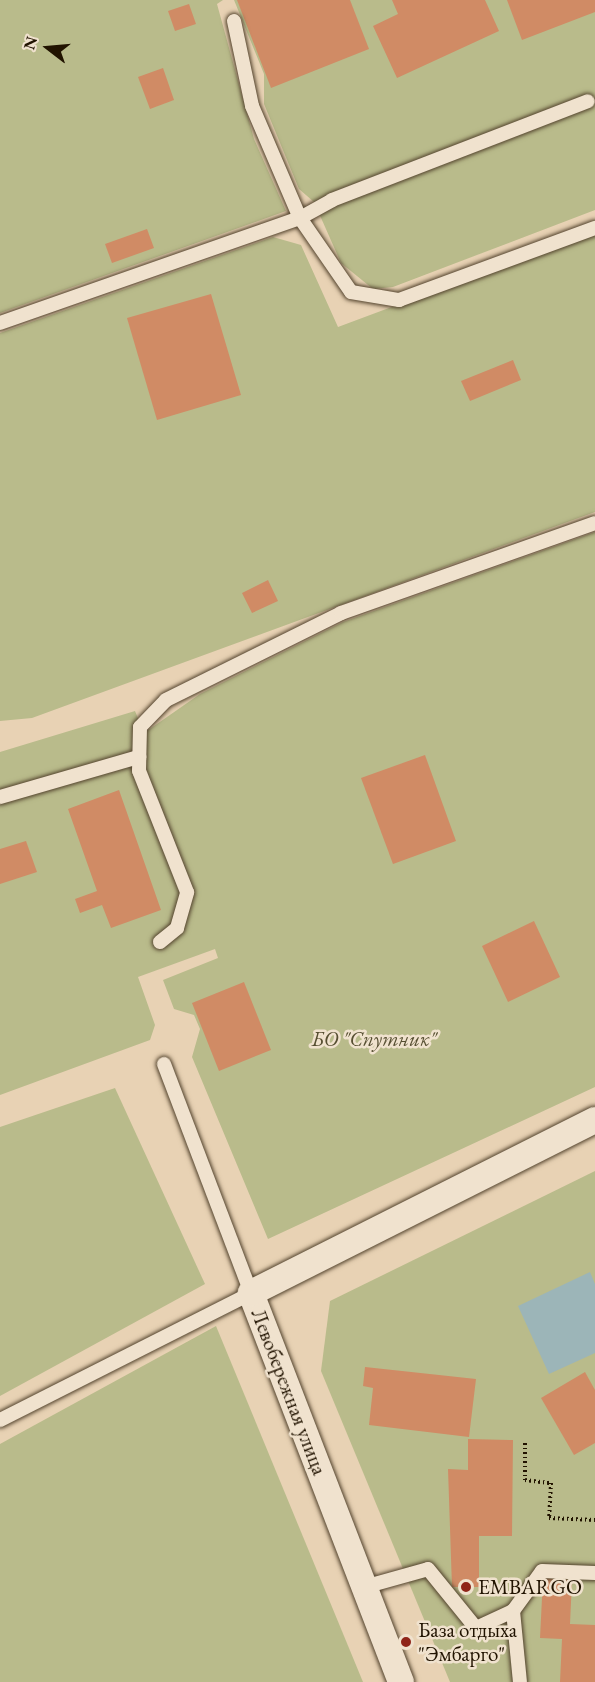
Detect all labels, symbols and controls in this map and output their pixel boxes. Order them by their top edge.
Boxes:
north arrow [18,18,78,78]
text: N [18,34,42,52]
park label: БО "Спутник" [311,1026,437,1052]
street label: Левобережная улица [246,1305,332,1479]
place label: EMBARGO [478,1574,582,1600]
marker: EMBARGO [459,1580,473,1594]
place label: База отдыха "Эмбарго" [418,1617,517,1667]
marker: База отдыха "Эмбарго" [399,1635,413,1649]

